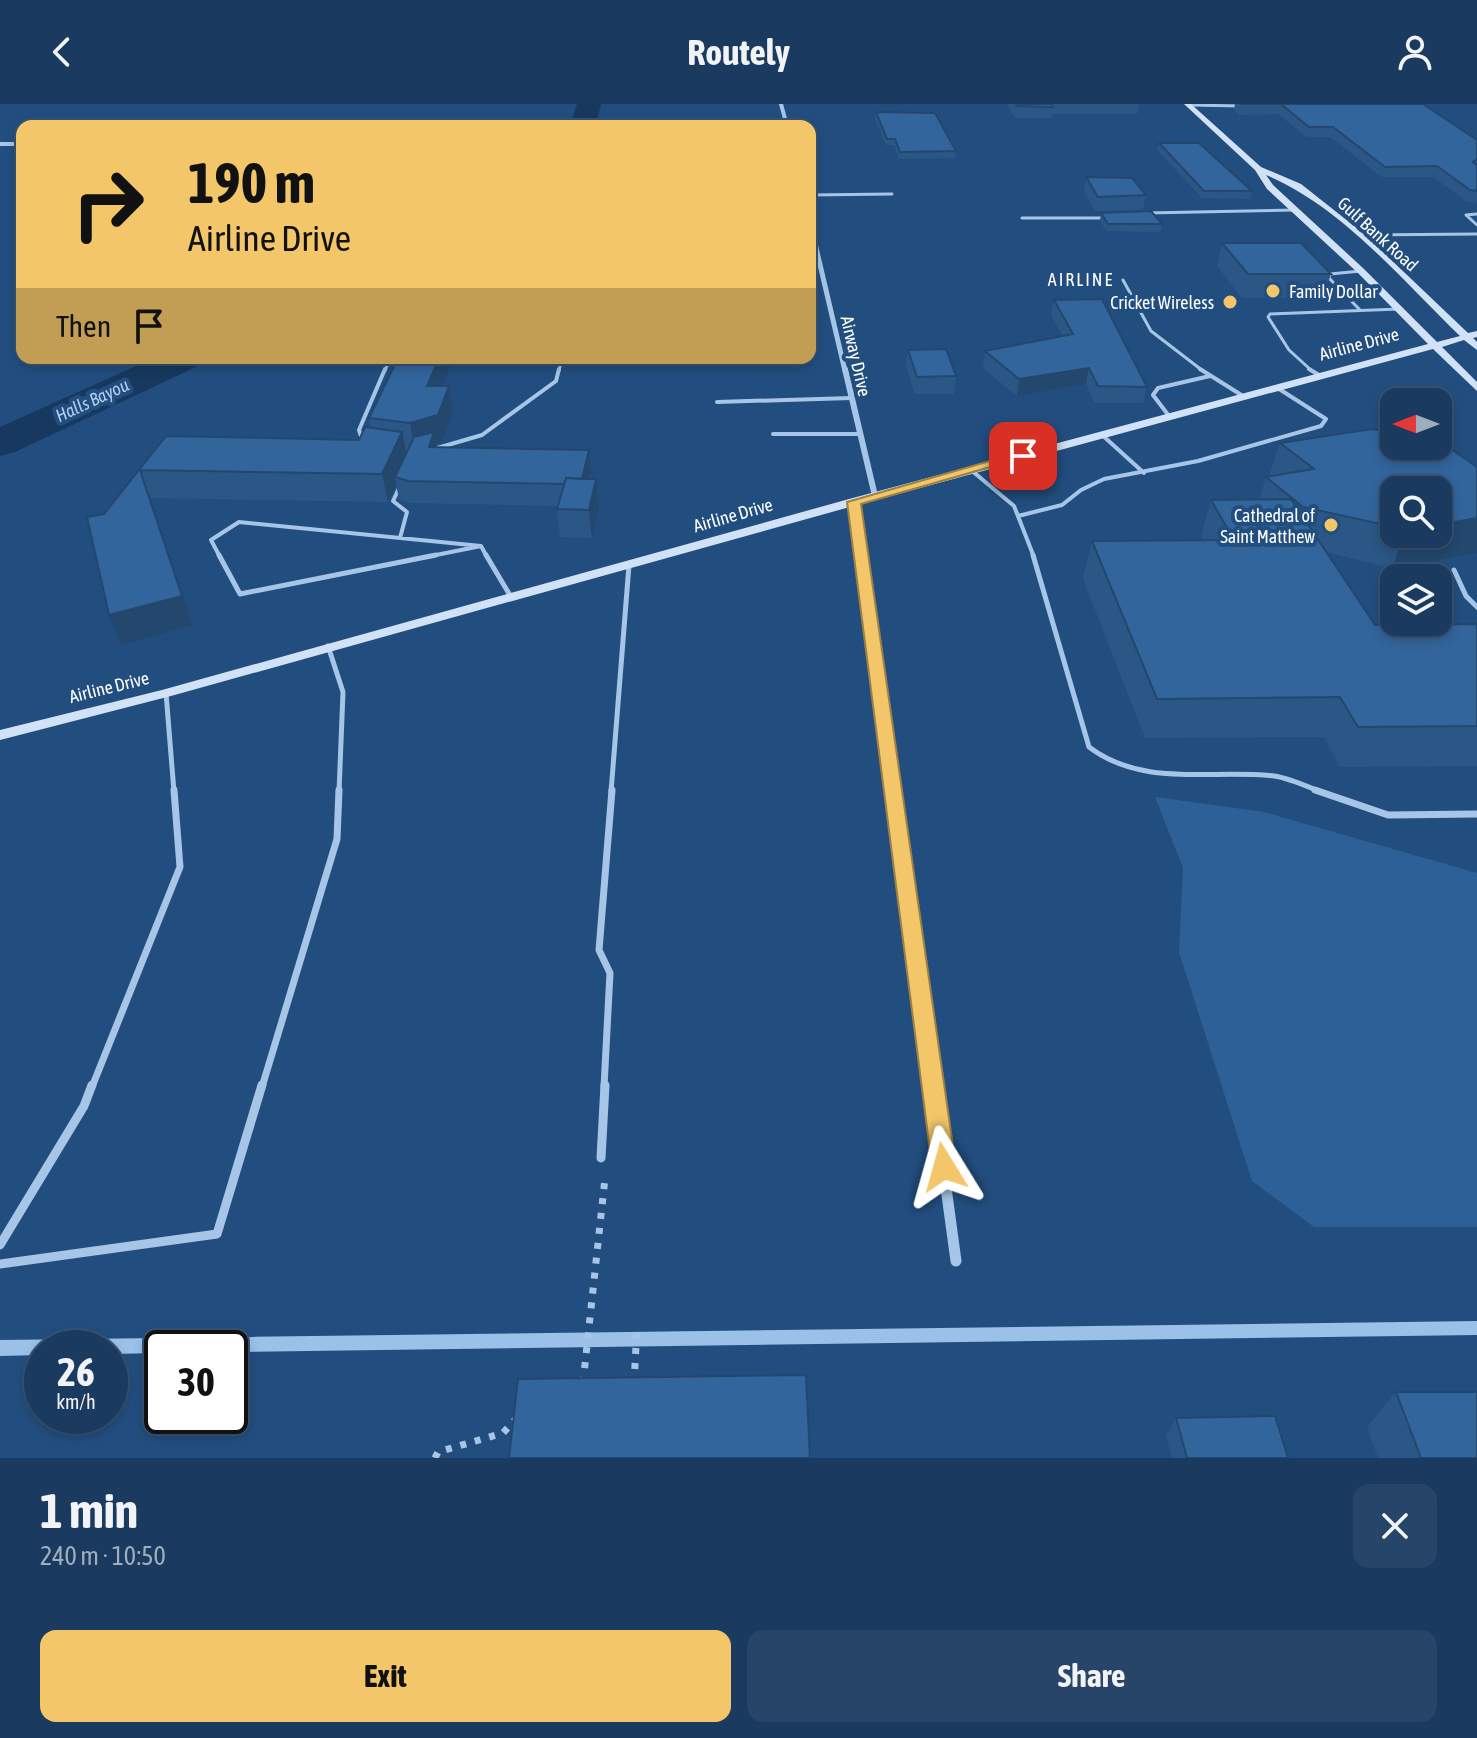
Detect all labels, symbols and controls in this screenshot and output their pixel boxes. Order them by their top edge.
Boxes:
icon: back [40,30,84,74]
icon: person [1393,30,1437,74]
text: Routely [687,31,790,73]
text: 190 m [188,151,315,215]
icon: right [56,152,160,256]
street label: Gulf Bank Road [1334,192,1422,276]
text: Airline Drive [188,217,351,259]
district label: AIRLINE [1048,269,1114,290]
place label: Family Dollar [1289,281,1378,302]
marker: Family Dollar [1264,282,1282,300]
place label: Cricket Wireless [1110,292,1214,313]
marker: Cricket Wireless [1221,293,1239,311]
icon: arrive [127,304,171,348]
text: Then [56,309,111,343]
street label: Airway Drive [837,314,875,398]
street label: Airline Drive [1317,323,1401,365]
water label: Halls Bayou [52,374,132,426]
north arrow [1380,388,1452,460]
map controls [1380,388,1452,636]
pin [989,422,1057,490]
icon: arrive [1001,434,1045,478]
button: search [1380,476,1452,548]
street label: Airline Drive [691,494,775,536]
place label: Cathedral of Saint Matthew [1220,505,1315,547]
marker: Cathedral of Saint Matthew [1322,516,1340,534]
button: layers [1380,564,1452,636]
street label: Airline Drive [67,667,151,707]
position arrow [902,1125,986,1209]
speed limit sign: 30 [144,1330,248,1434]
text: 26 [57,1349,95,1394]
text: km/h [56,1390,96,1413]
text: 1 min [40,1483,138,1538]
button: close [1353,1484,1437,1568]
text: 240 m · 10:50 [40,1541,166,1571]
button: Exit [40,1630,731,1722]
button: Share [747,1630,1437,1722]

